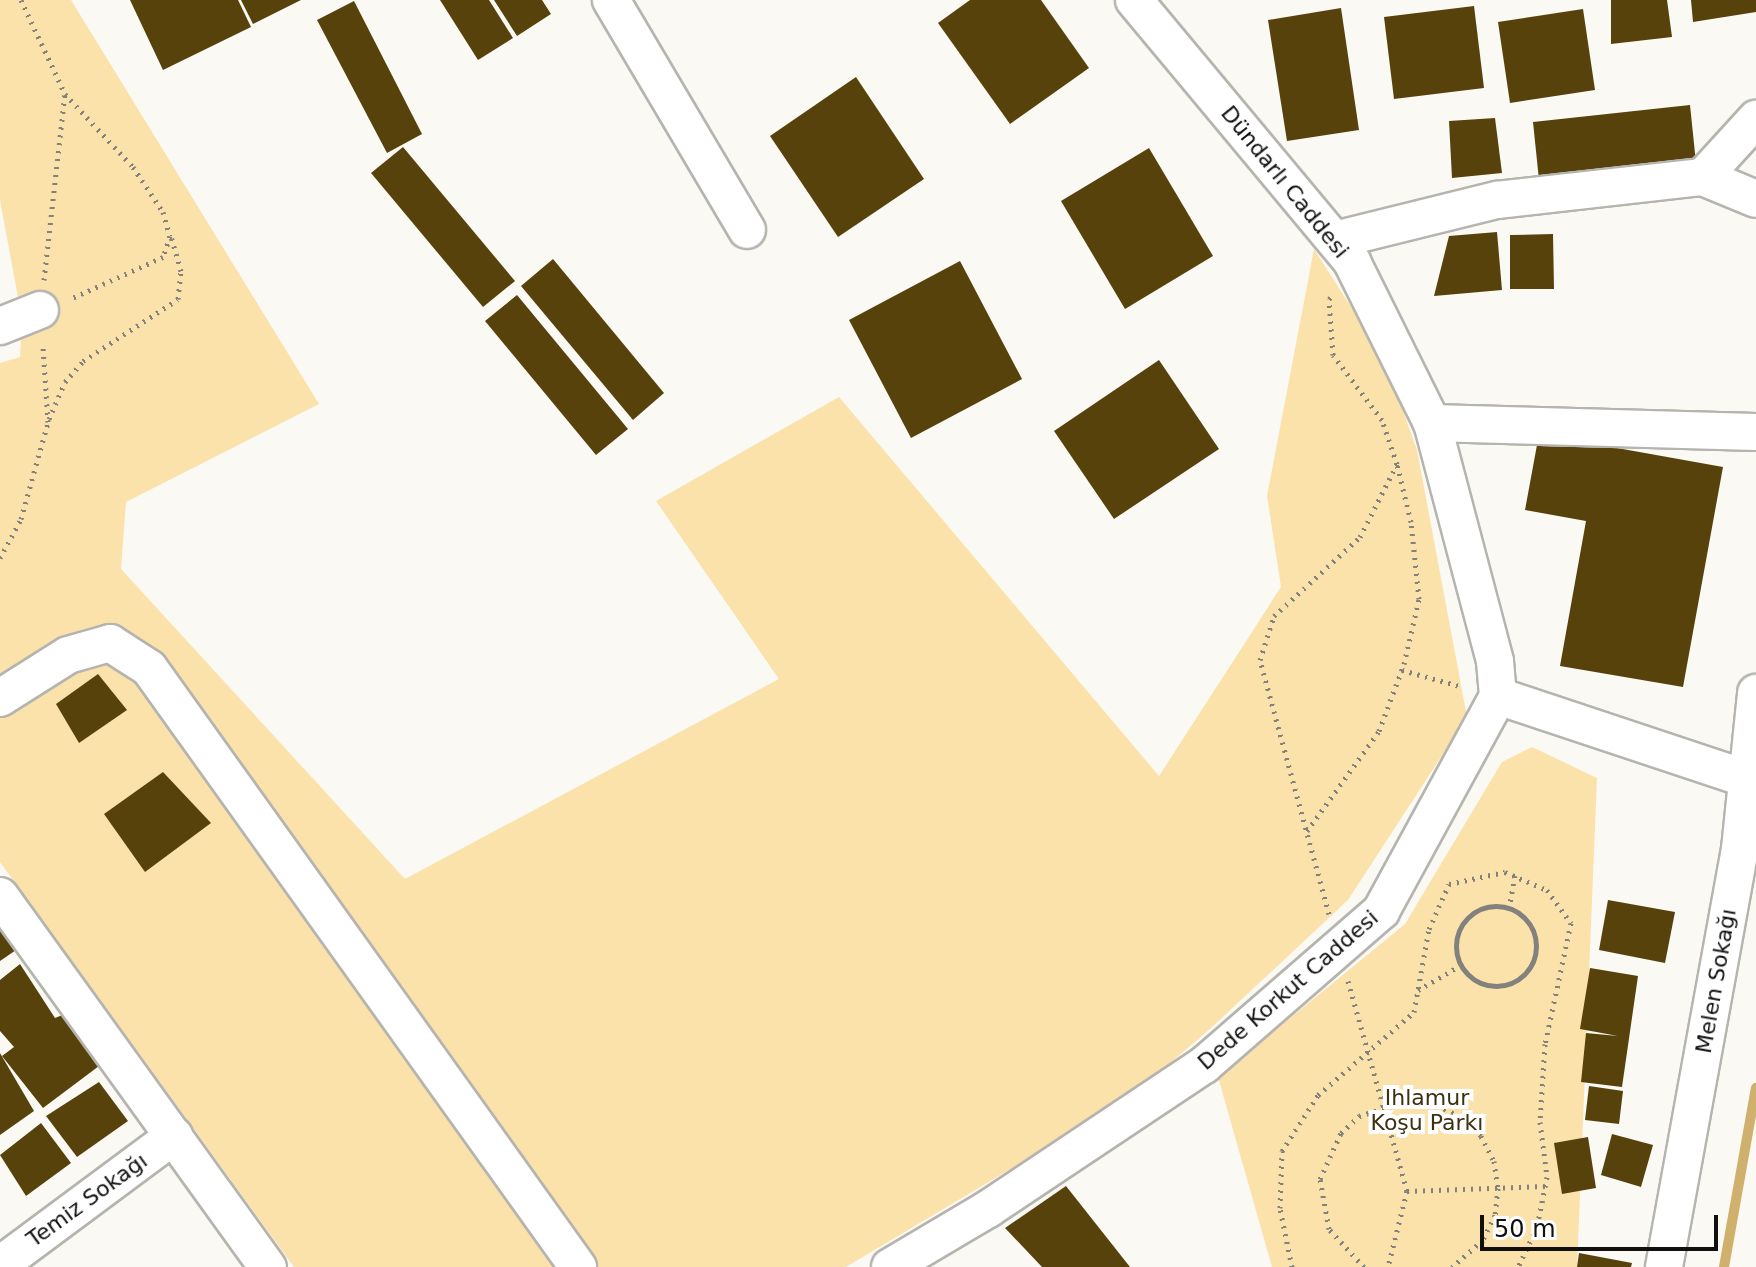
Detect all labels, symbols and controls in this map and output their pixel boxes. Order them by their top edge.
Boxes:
street label: Dündarlı Caddesi [1215,100,1355,264]
street label: Dede Korkut Caddesi [1192,904,1384,1076]
street label: Melen Sokağı [1690,907,1742,1055]
park label: Ihlamur Koşu Parkı [1371,1084,1483,1136]
street label: Temiz Sokağı [22,1147,152,1253]
scale bar [1484,1199,1722,1249]
text: 50 m [1494,1215,1556,1243]

